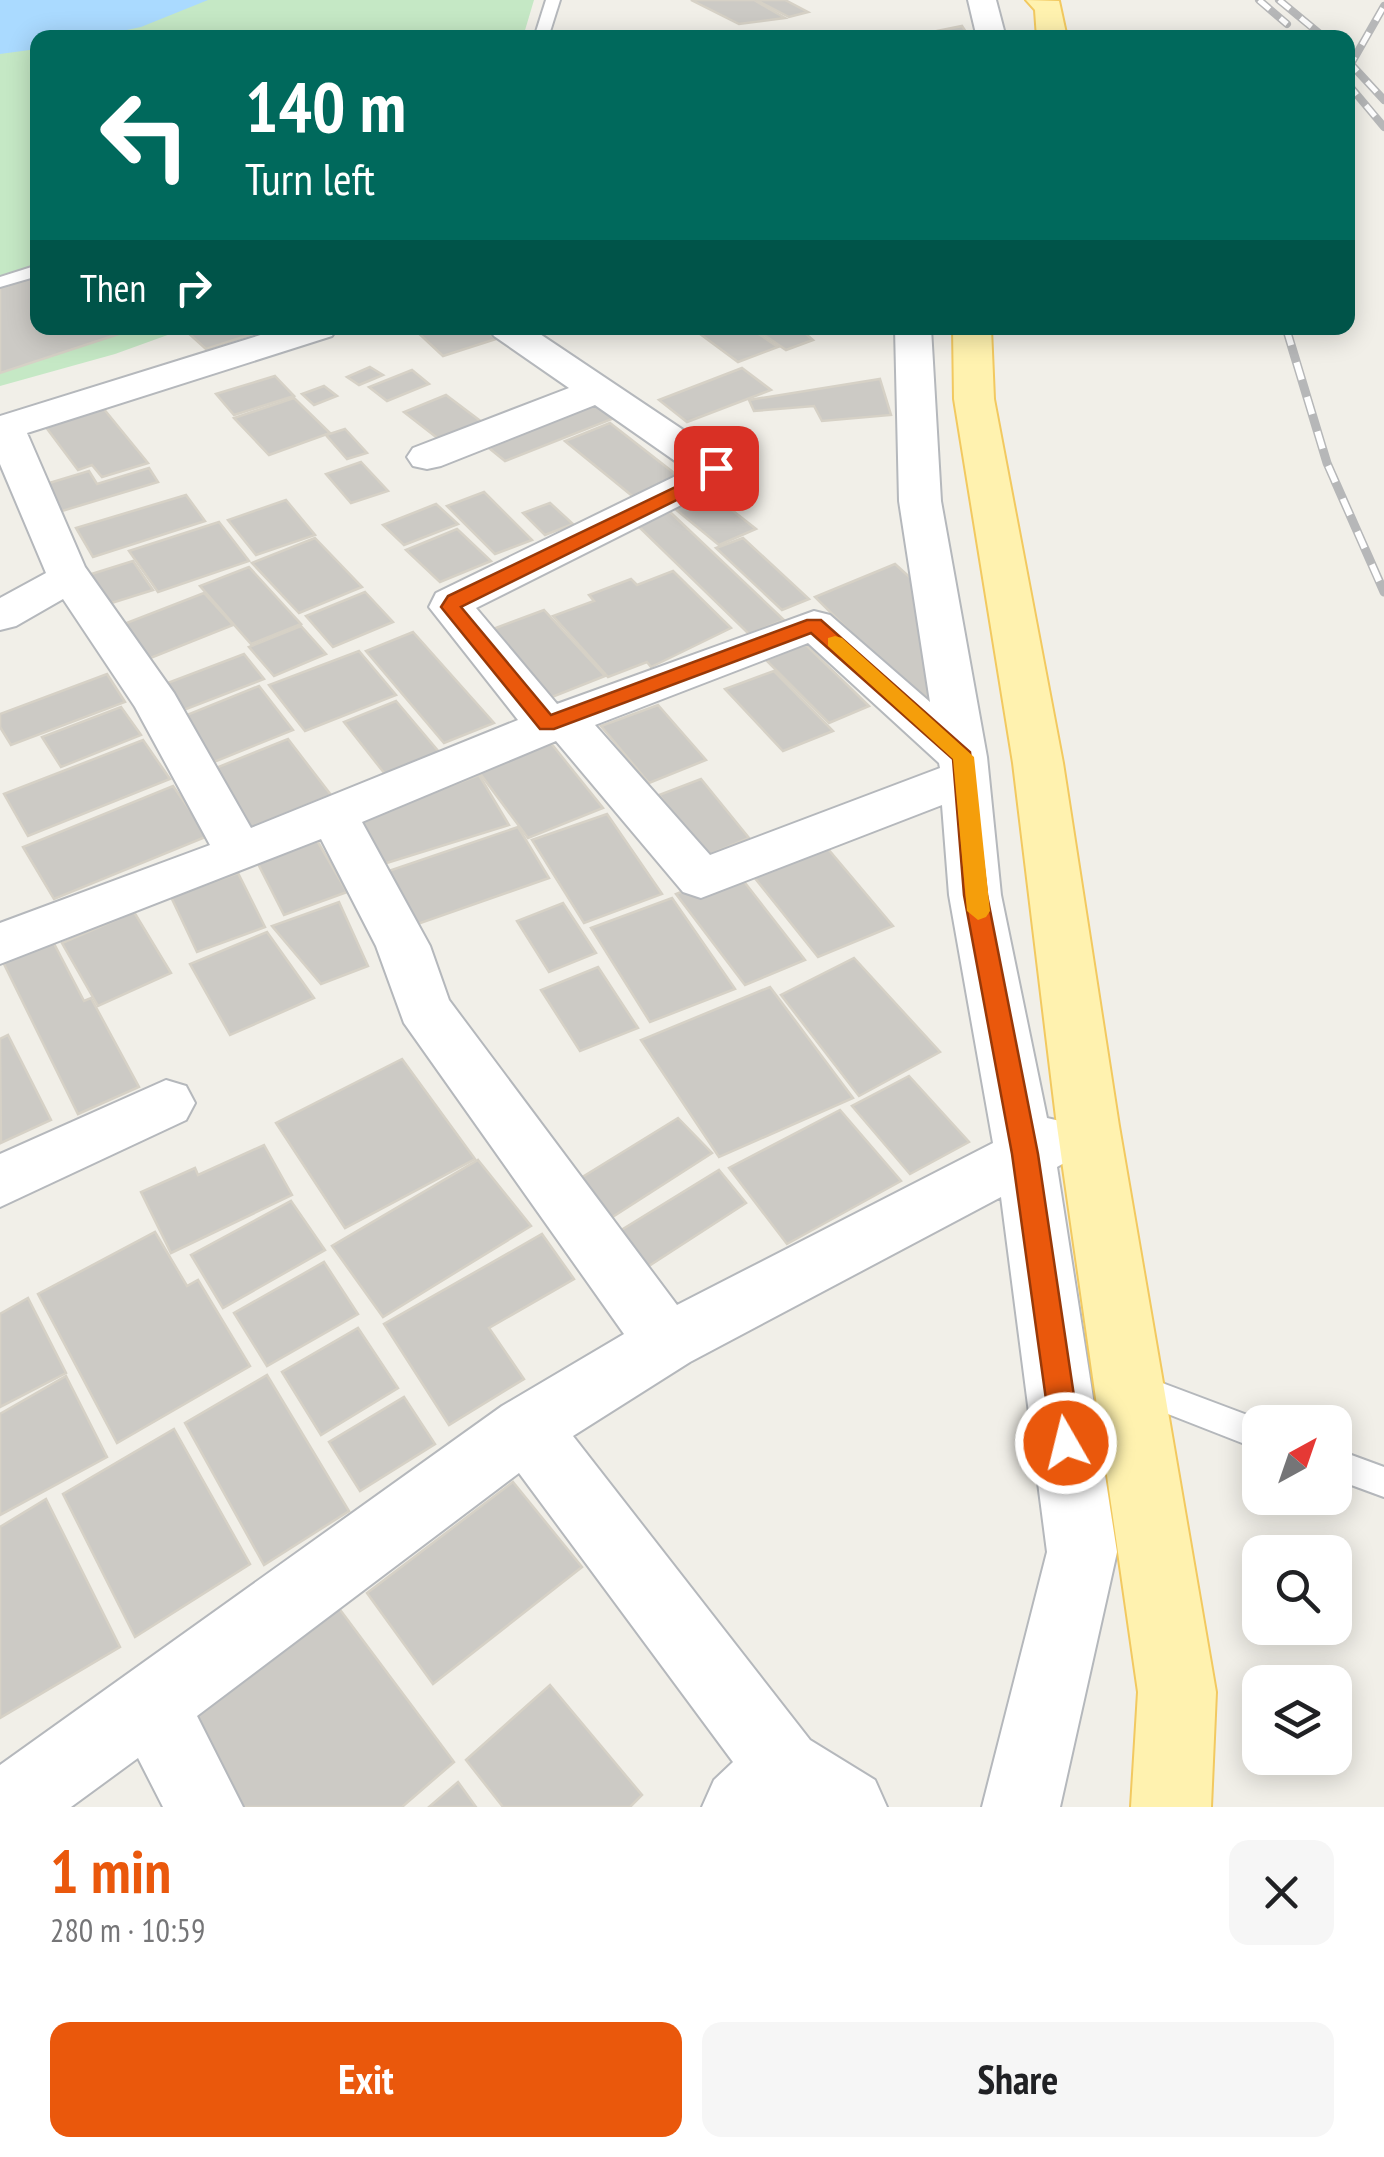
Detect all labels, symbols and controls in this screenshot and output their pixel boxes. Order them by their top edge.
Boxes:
text: 140 m [245,61,406,151]
icon: left [80,70,210,200]
text: Turn left [245,149,375,207]
icon: right [166,260,221,315]
text: Then [80,263,146,312]
pin [674,426,759,511]
icon: arrive [689,441,744,496]
position arrow [1014,1391,1118,1495]
north arrow [1242,1405,1352,1515]
map controls [1242,1405,1352,1775]
button: search [1242,1535,1352,1645]
button: layers [1242,1665,1352,1775]
text: 1 min [50,1832,171,1910]
button: close [1229,1840,1334,1945]
text: 280 m · 10:59 [50,1909,205,1951]
button: Exit [50,2022,682,2137]
button: Share [702,2022,1334,2137]

